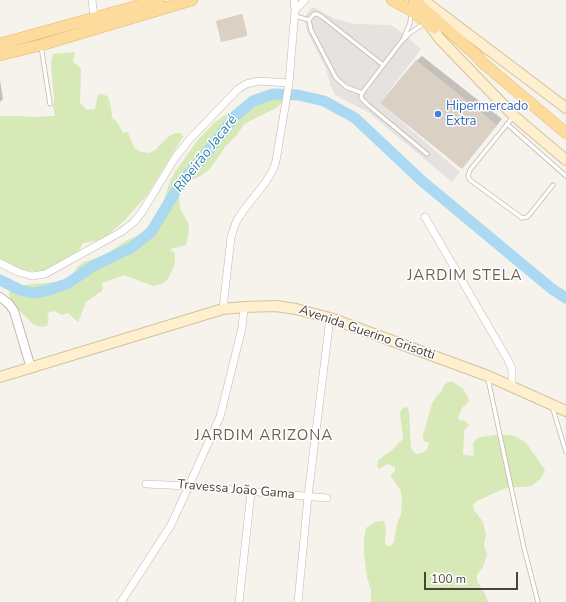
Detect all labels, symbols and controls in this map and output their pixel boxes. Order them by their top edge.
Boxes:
place label: Hipermercado Extra [446,99,528,130]
marker: Hipermercado Extra [433,109,443,119]
water label: Ribeirão Jacaré [171,112,241,196]
district label: JARDIM STELA [407,267,523,285]
street label: Avenida Guerino Grisotti [297,302,437,364]
district label: JARDIM ARIZONA [195,427,333,445]
street label: Travessa João Gama [177,477,295,503]
scale bar [426,564,520,590]
text: 100 m [431,571,466,587]

